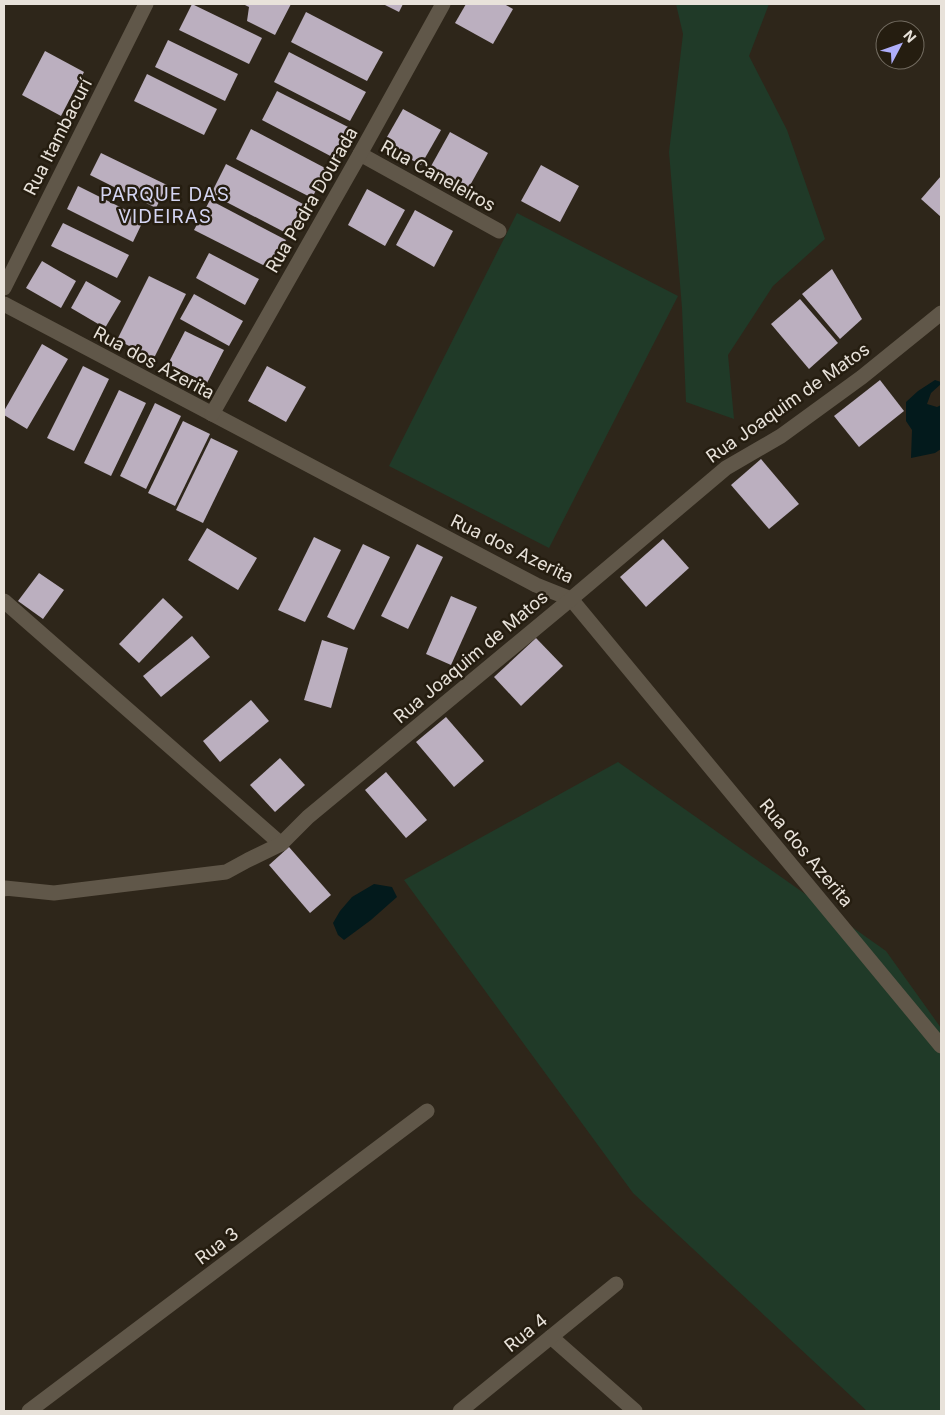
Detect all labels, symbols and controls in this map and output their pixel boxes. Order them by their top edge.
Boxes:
north arrow [875,20,925,70]
text: N [900,27,920,46]
street label: Rua Itambacurí [19,74,96,199]
street label: Rua Pedra Dourada [261,123,362,276]
street label: Rua Caneleiros [377,135,499,216]
district label: PARQUE DAS VIDEIRAS [100,183,230,228]
street label: Rua dos Azerita [90,322,218,403]
street label: Rua Joaquim de Matos [702,338,873,467]
street label: Rua dos Azerita [447,510,577,587]
street label: Rua Joaquim de Matos [389,586,552,727]
street label: Rua dos Azerita [755,795,857,911]
street label: Rua 3 [191,1223,242,1269]
street label: Rua 4 [500,1309,551,1356]

